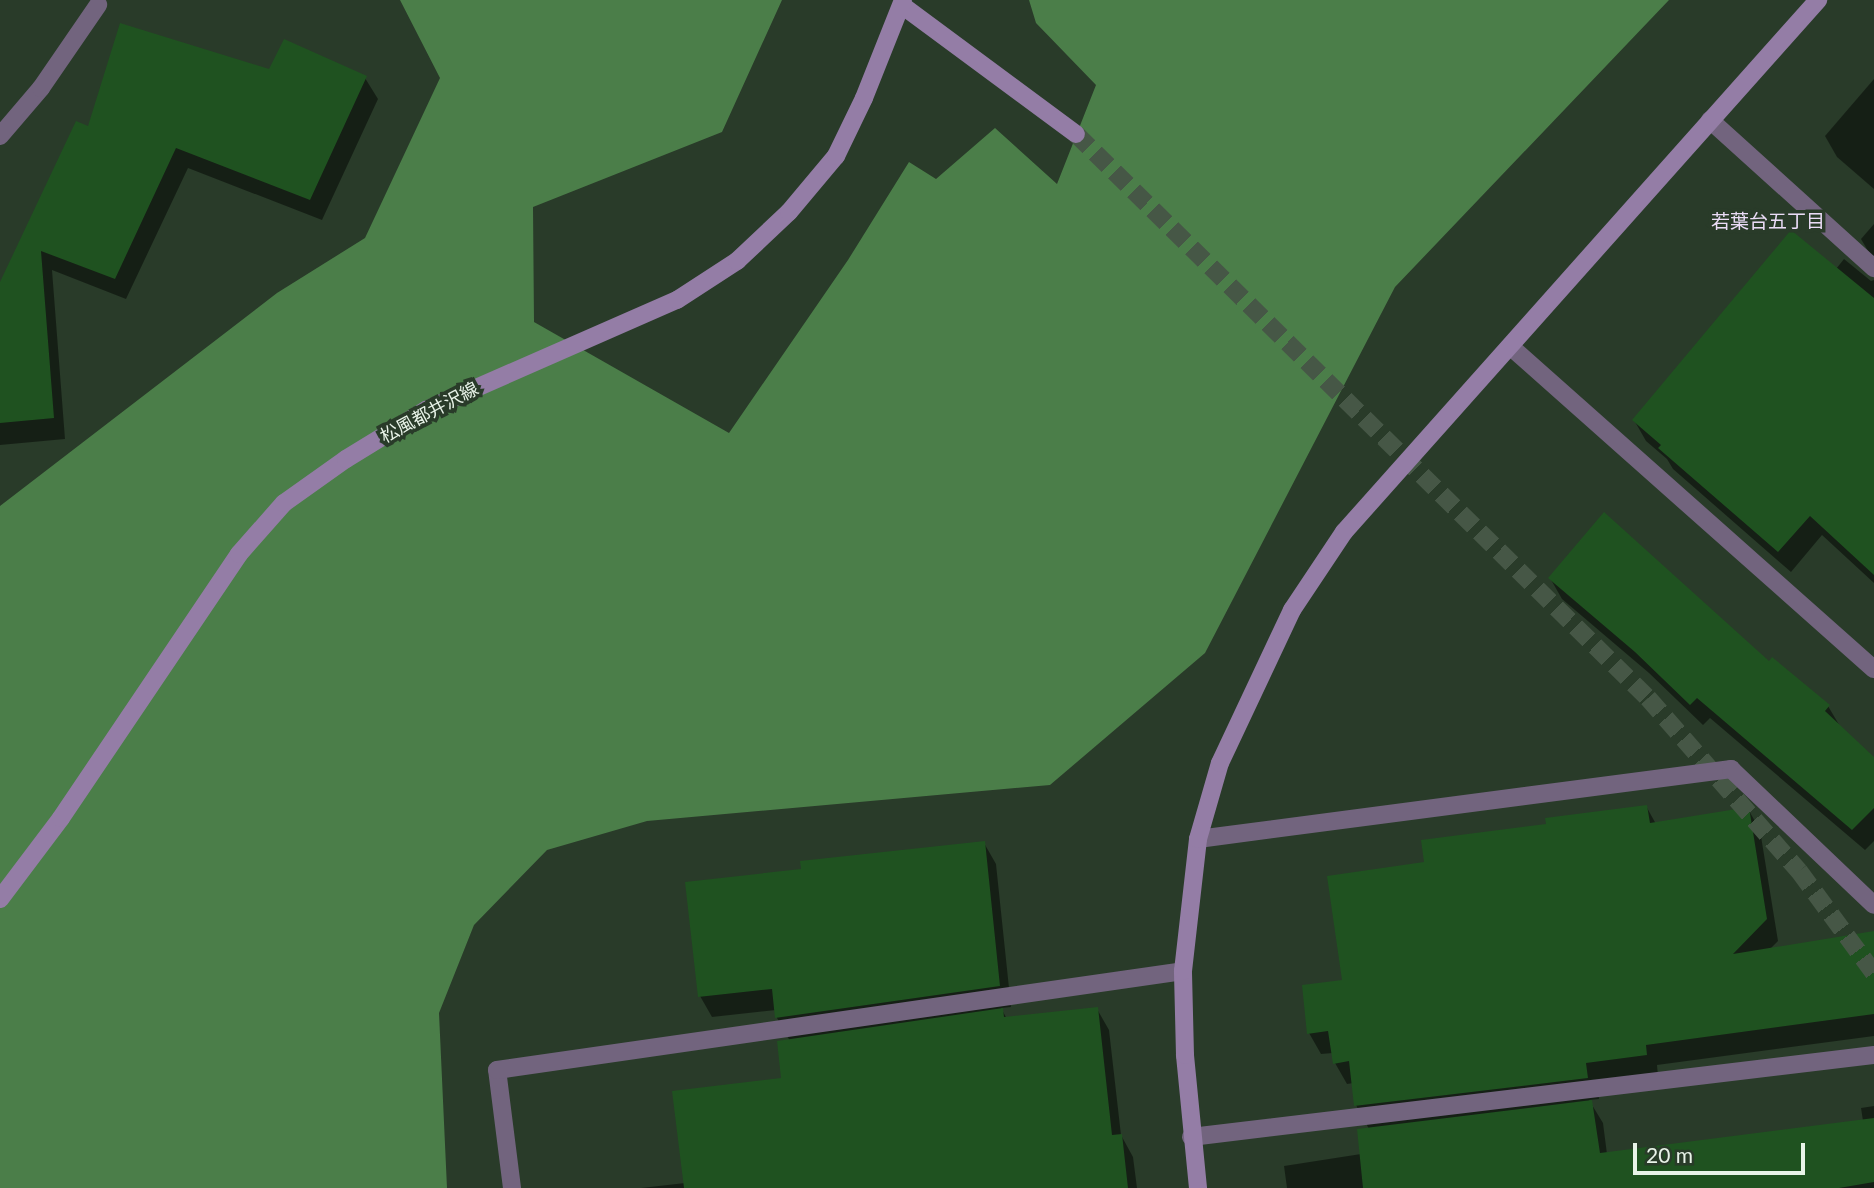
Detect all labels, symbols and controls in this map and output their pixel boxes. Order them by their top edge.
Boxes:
district label: 若葉台五丁目 [1711,210,1825,232]
street label: 松風都井沢線 [376,377,482,447]
scale bar [1636,1128,1808,1172]
text: 20 m [1646,1142,1693,1167]

